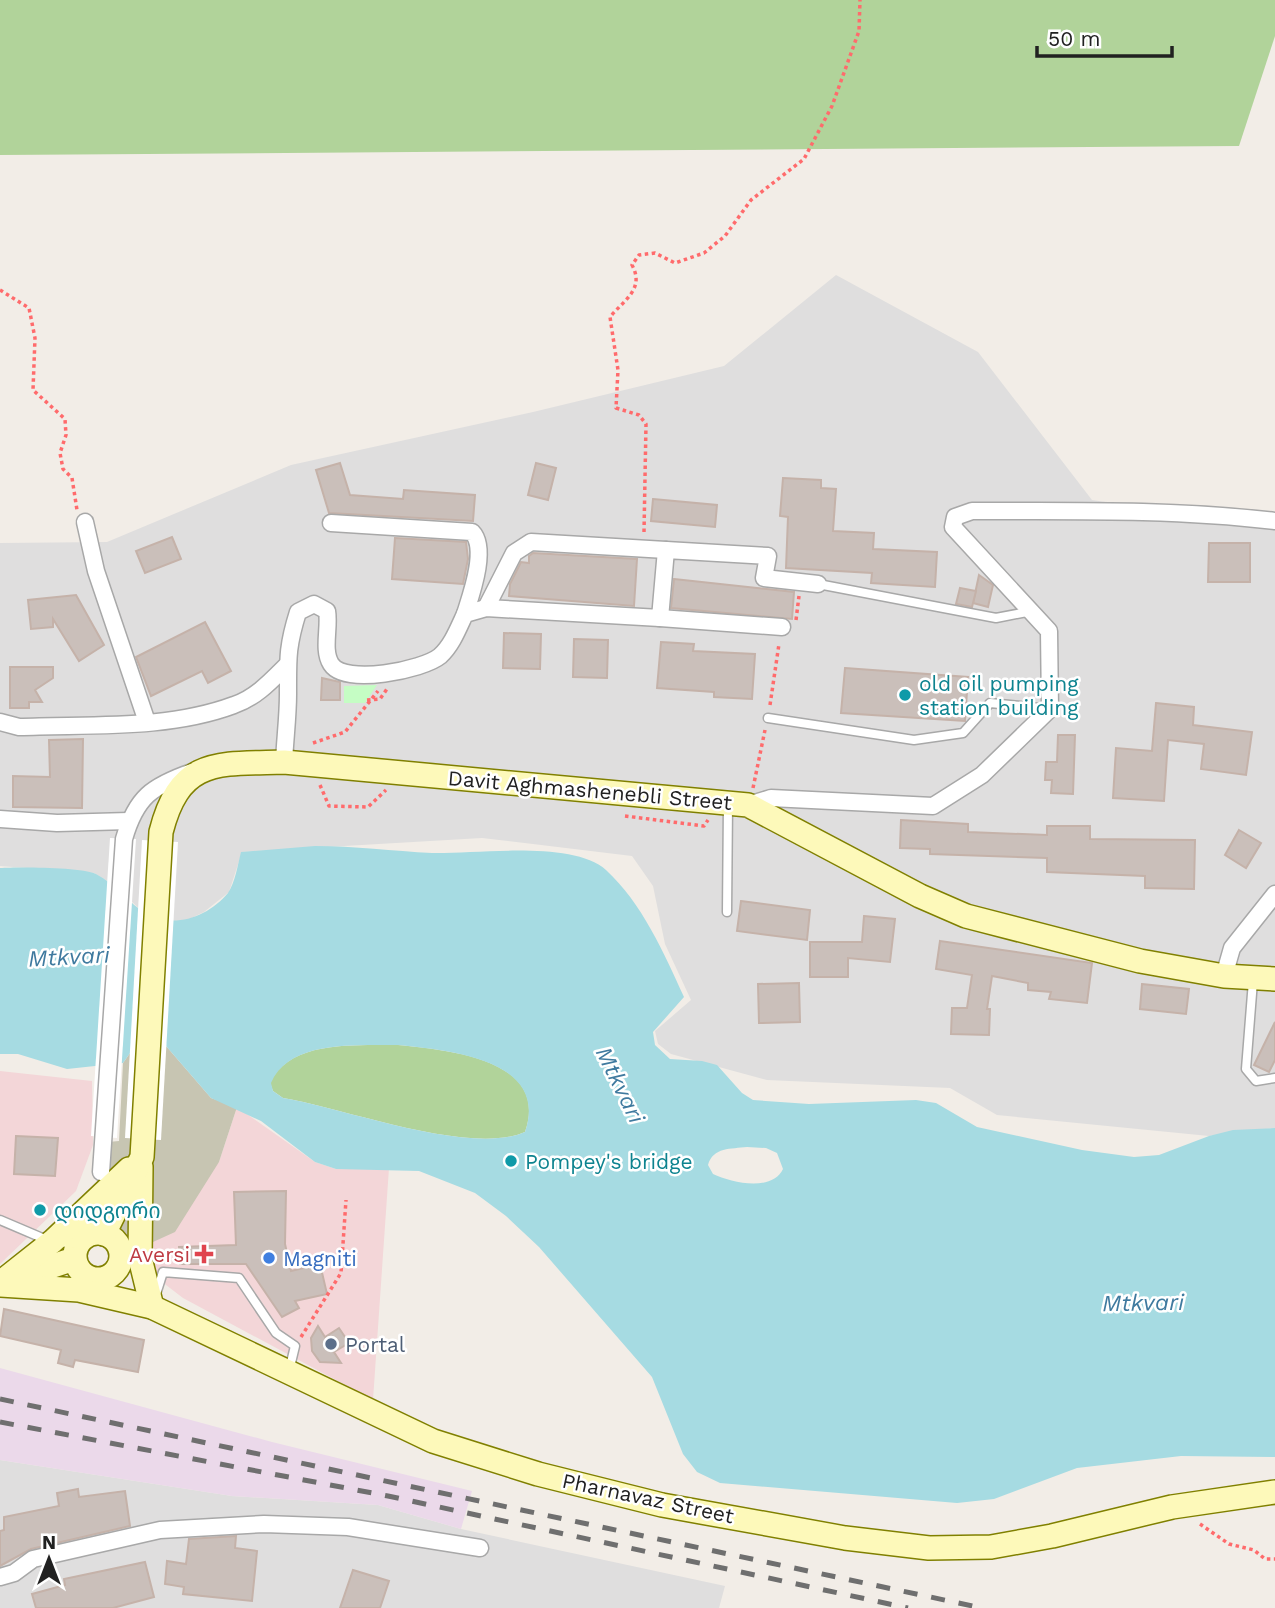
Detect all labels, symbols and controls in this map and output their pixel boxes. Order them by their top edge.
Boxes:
scale bar [1037,14,1172,58]
text: 50 m [1048,26,1100,51]
place label: old oil pumping station building [919,671,1079,720]
marker: old oil pumping station building [897,687,913,703]
street label: Davit Aghmashenebli Street [447,765,733,815]
water label: Mtkvari [27,941,112,973]
water label: Mtkvari [590,1042,651,1129]
place label: Pompey's bridge [525,1149,693,1174]
marker: Pompey's bridge [503,1153,519,1169]
place label: დიდგორი [54,1198,161,1224]
marker: დიდგორი [32,1202,48,1218]
place label: Aversi [129,1242,190,1267]
marker: Aversi [196,1246,212,1262]
place label: Magniti [283,1246,357,1271]
marker: Magniti [261,1250,277,1266]
water label: Mtkvari [1102,1289,1185,1317]
place label: Portal [345,1332,406,1357]
marker: Portal [323,1336,339,1352]
street label: Pharnavaz Street [560,1468,736,1528]
north arrow [14,1524,84,1594]
text: N [42,1531,56,1554]

